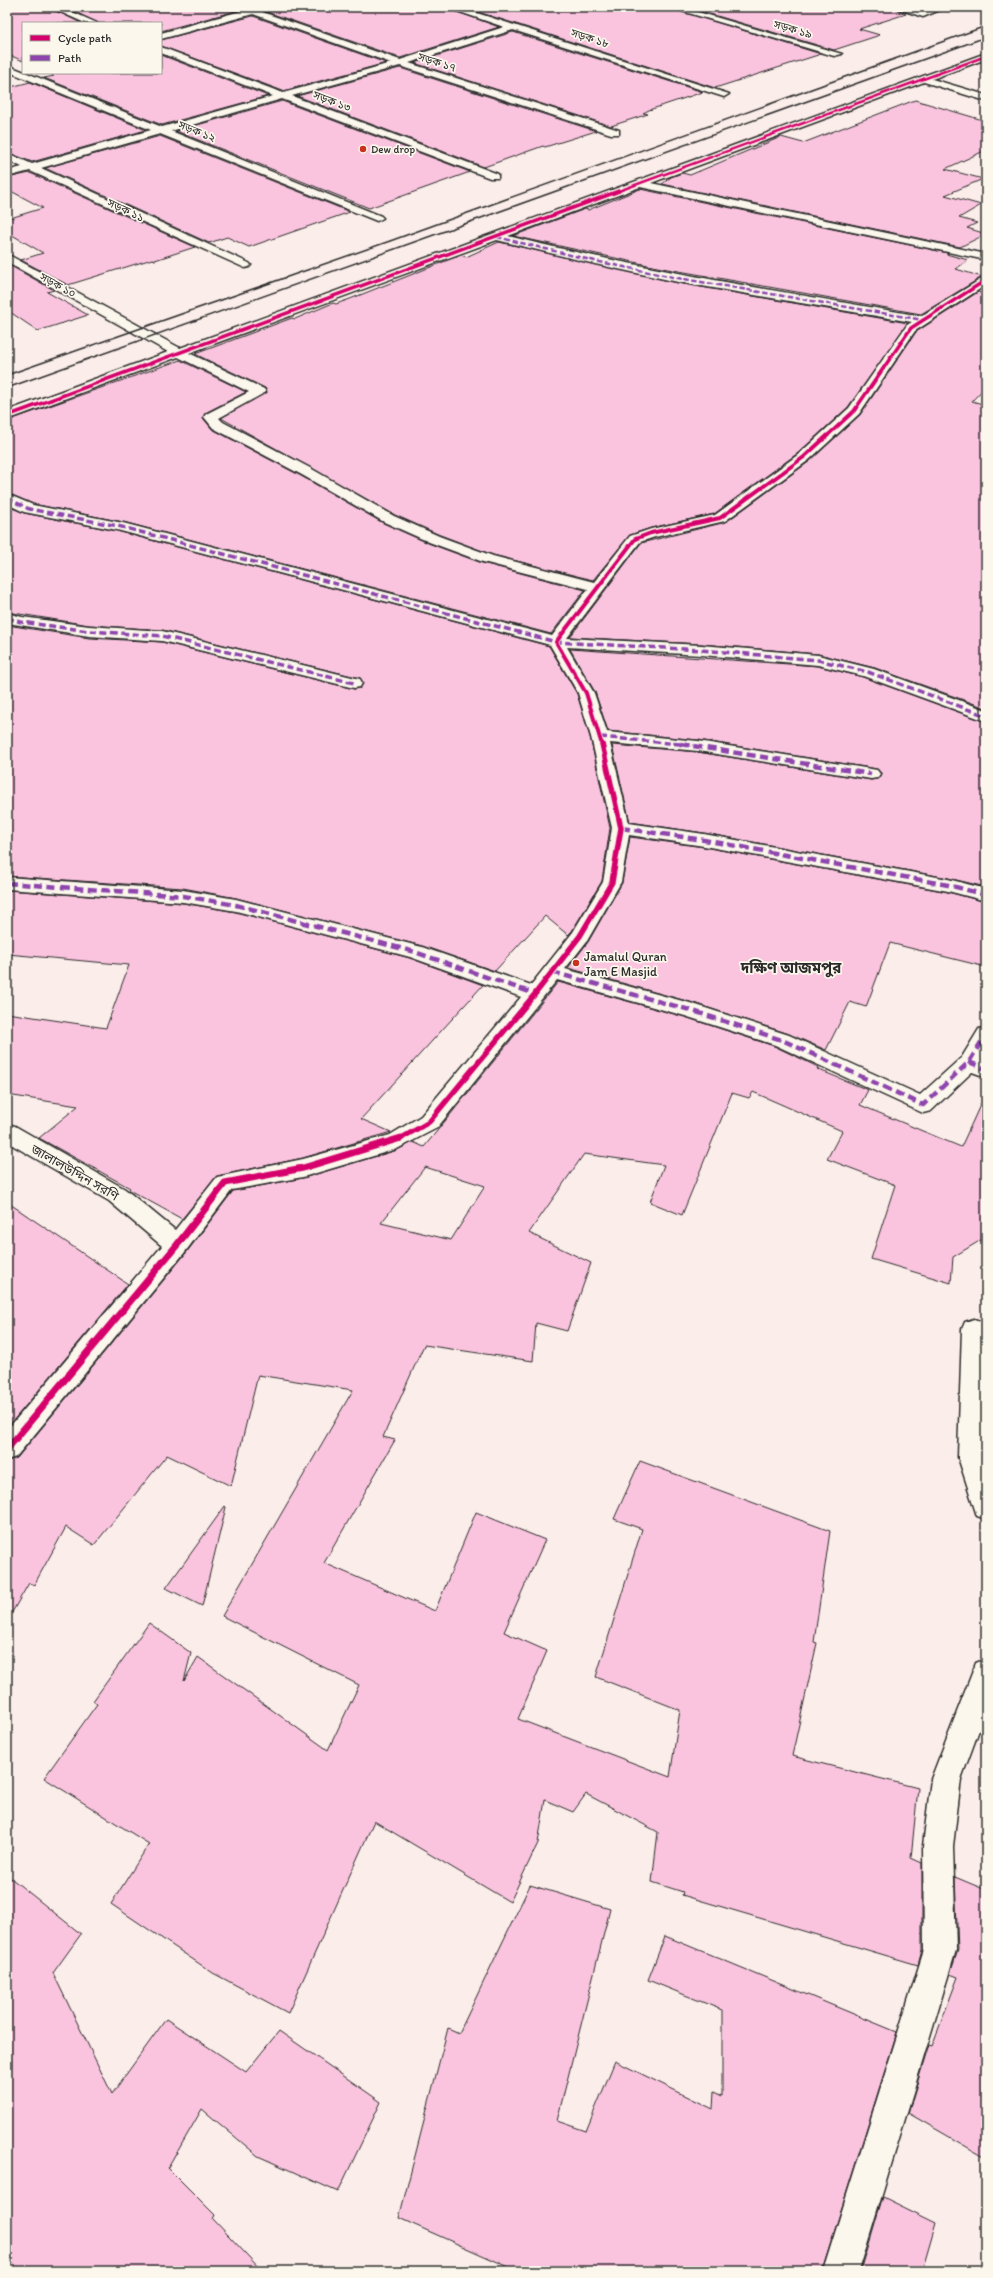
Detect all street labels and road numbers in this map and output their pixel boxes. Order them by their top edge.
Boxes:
street label: সড়ক ১৯ [771,18,813,41]
street label: সড়ক ১৮ [568,26,611,51]
street label: সড়ক ১৭ [415,50,457,75]
street label: সড়ক ১৩ [310,88,353,115]
street label: সড়ক ১২ [175,118,218,145]
street label: সড়ক ১১ [104,196,146,225]
street label: সড়ক ১০ [37,270,78,301]
street label: জালালউদ্দিন সরণি [28,1141,122,1204]

